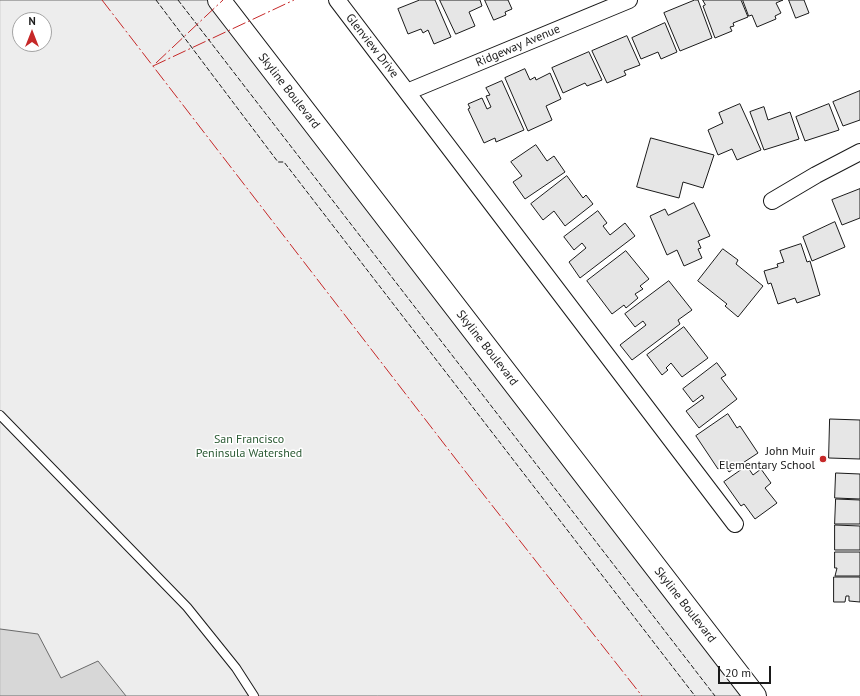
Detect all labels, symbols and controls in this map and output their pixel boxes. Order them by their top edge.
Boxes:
street label: Glenview Drive [343,11,401,81]
north arrow [12,12,52,52]
text: N [28,14,36,28]
street label: Ridgeway Avenue [474,22,562,70]
street label: Skyline Boulevard [255,50,323,132]
street label: Skyline Boulevard [453,307,521,389]
park label: San Francisco Peninsula Watershed [196,433,302,461]
place label: John Muir Elementary School [719,445,815,473]
marker: John Muir Elementary School [818,454,828,464]
street label: Skyline Boulevard [651,564,719,646]
scale bar [720,658,773,684]
text: 20 m [725,665,751,680]

